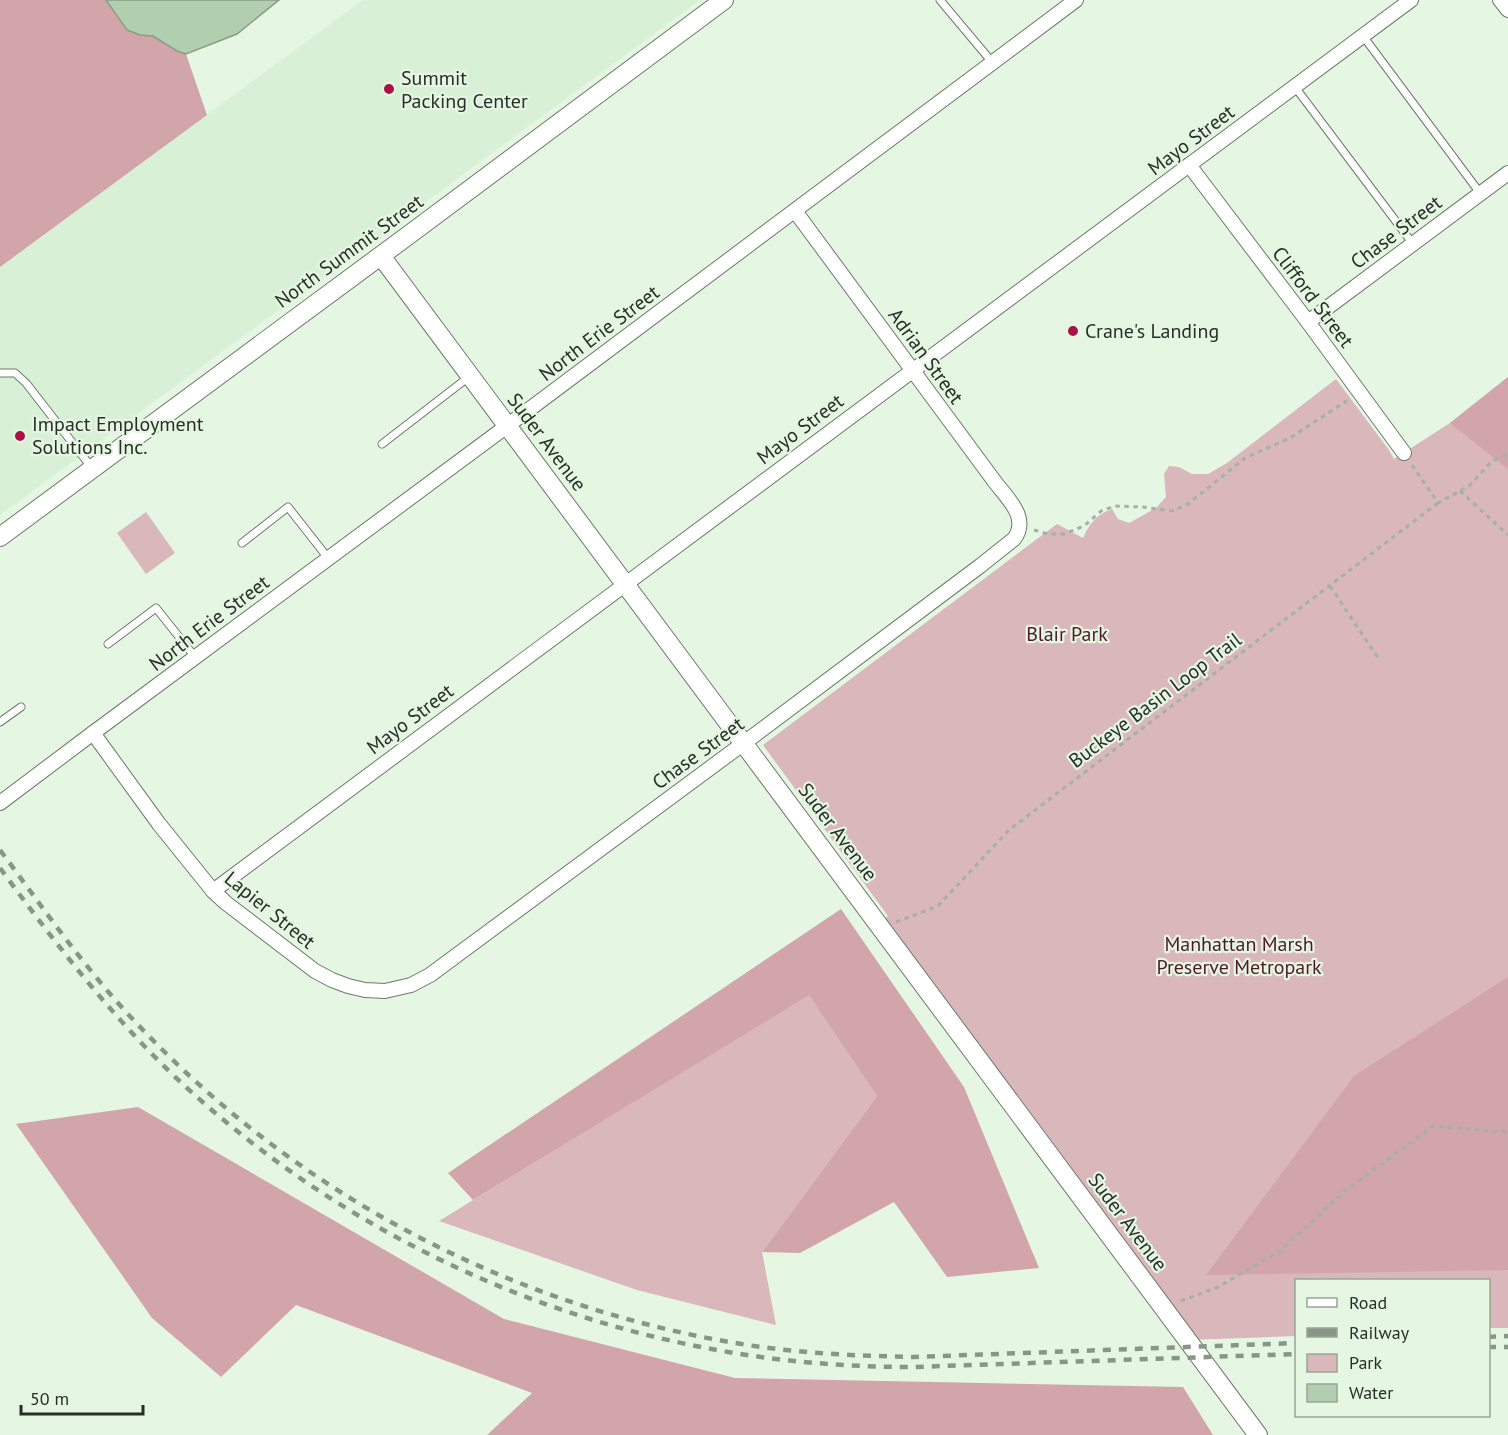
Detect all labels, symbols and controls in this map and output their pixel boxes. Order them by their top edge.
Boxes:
place label: Summit Packing Center [401,65,528,114]
marker: Summit Packing Center [382,82,396,96]
street label: Mayo Street [1142,99,1240,181]
street label: North Summit Street [270,188,428,314]
street label: Chase Street [1345,189,1447,275]
street label: Clifford Street [1267,241,1360,353]
street label: North Erie Street [534,279,665,387]
street label: Adrian Street [883,303,970,409]
place label: Crane's Landing [1085,318,1219,344]
marker: Crane's Landing [1066,324,1080,338]
street label: Suder Avenue [502,388,592,496]
street label: Mayo Street [751,388,849,470]
place label: Impact Employment Solutions Inc. [32,411,204,460]
marker: Impact Employment Solutions Inc. [13,429,27,443]
street label: North Erie Street [144,569,275,677]
park label: Blair Park [1026,621,1108,647]
street label: Buckeye Basin Loop Trail [1063,626,1247,774]
street label: Mayo Street [361,678,459,760]
street label: Chase Street [647,711,749,795]
street label: Suder Avenue [793,778,883,886]
street label: Lapier Street [219,865,321,955]
park label: Manhattan Marsh Preserve Metropark [1156,931,1322,980]
street label: Suder Avenue [1083,1168,1173,1276]
legend [1295,1279,1490,1417]
text: Road [1349,1291,1387,1314]
text: Railway [1349,1321,1410,1344]
text: Park [1349,1351,1382,1374]
scale bar [21,1378,142,1416]
text: Water [1349,1381,1393,1404]
text: 50 m [30,1387,69,1410]

